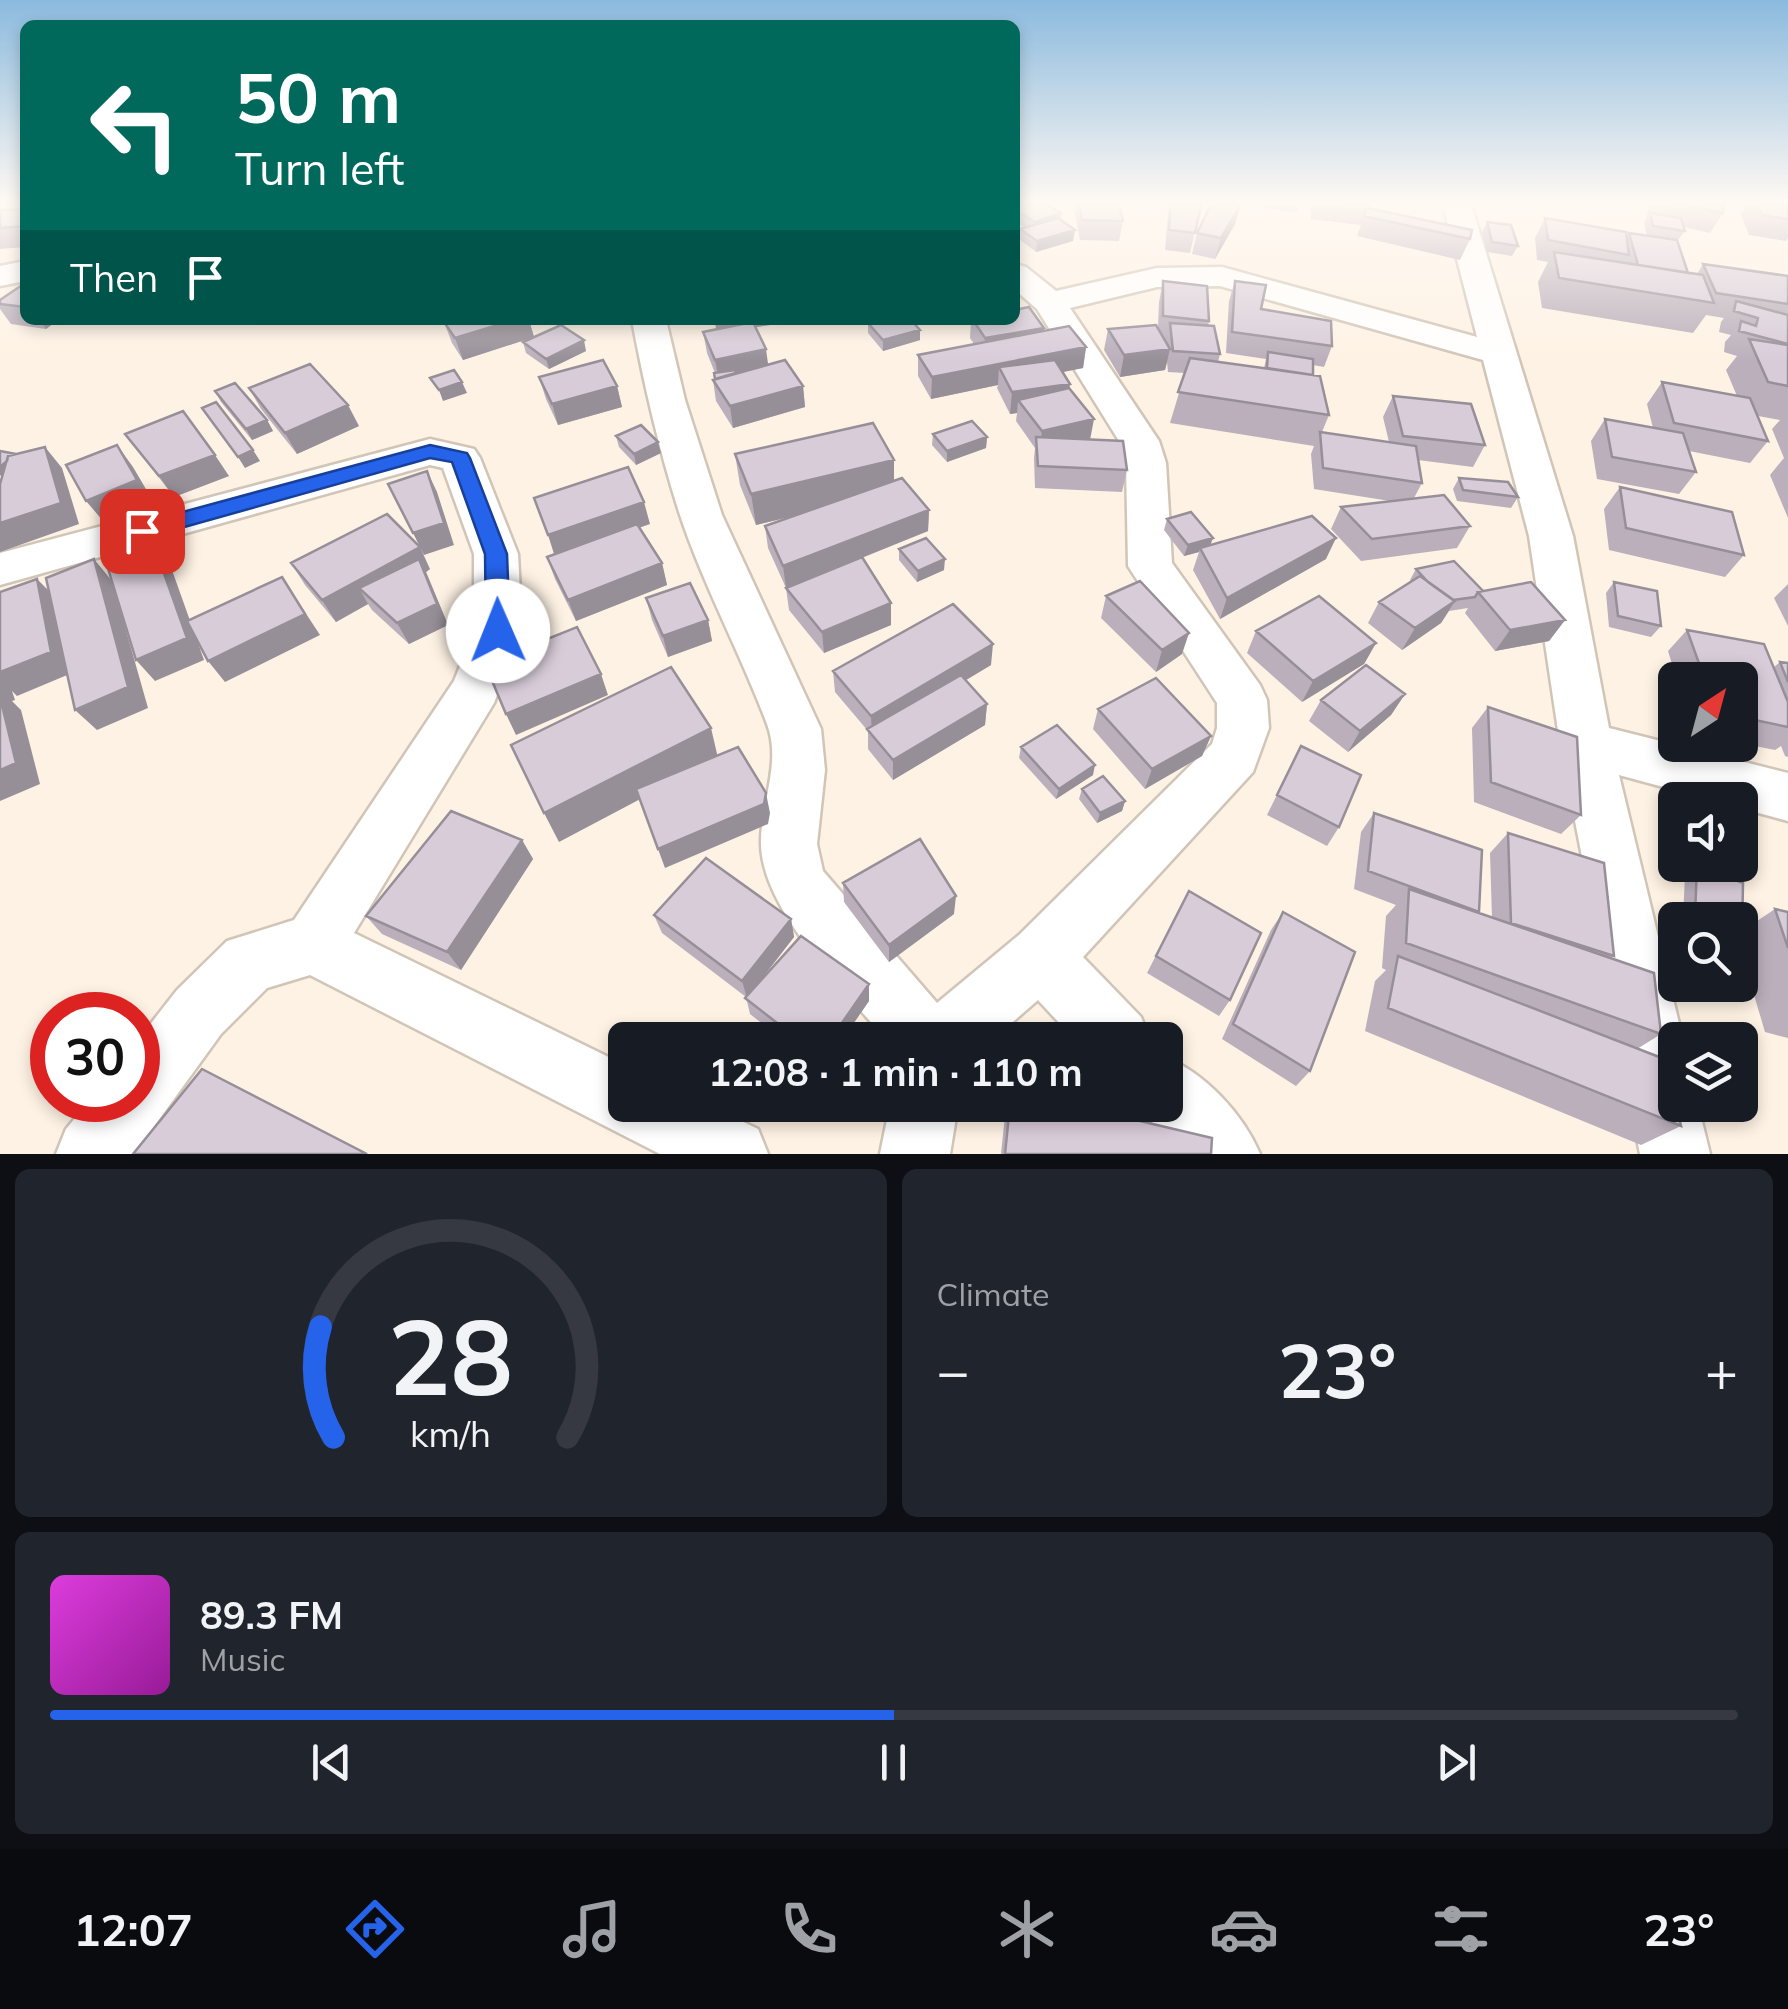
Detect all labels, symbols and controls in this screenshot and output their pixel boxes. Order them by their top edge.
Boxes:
text: 50 m [235,53,401,141]
icon: left [70,60,200,190]
text: Turn left [235,140,404,196]
icon: arrive [178,250,233,305]
text: Then [70,254,158,302]
pin [100,489,185,574]
icon: arrive [115,504,170,559]
position arrow [446,579,550,683]
north arrow [1658,662,1758,762]
map controls [1658,662,1758,1122]
button: sound [1658,782,1758,882]
button: search [1658,902,1758,1002]
speed limit sign: 30 [30,992,160,1122]
button: layers [1658,1022,1758,1122]
text: 12:08 · 1 min · 110 m [708,1048,1083,1096]
text: Climate [937,1274,1049,1314]
text: 28 [388,1290,513,1421]
text: 23° [1278,1323,1396,1417]
text: − [937,1336,970,1405]
text: + [1705,1336,1738,1405]
text: km/h [410,1411,491,1456]
text: 89.3 FM [200,1591,343,1639]
text: Music [200,1639,285,1679]
icon: previous [304,1735,359,1790]
icon: pause [866,1735,921,1790]
icon: next [1429,1735,1484,1790]
icon: directions [340,1894,410,1964]
icon: music [557,1894,627,1964]
icon: phone [774,1894,844,1964]
icon: climate [992,1894,1062,1964]
icon: car [1209,1894,1279,1964]
icon: filters [1426,1894,1496,1964]
text: 12:07 [74,1901,193,1957]
text: 23° [1643,1901,1714,1957]

